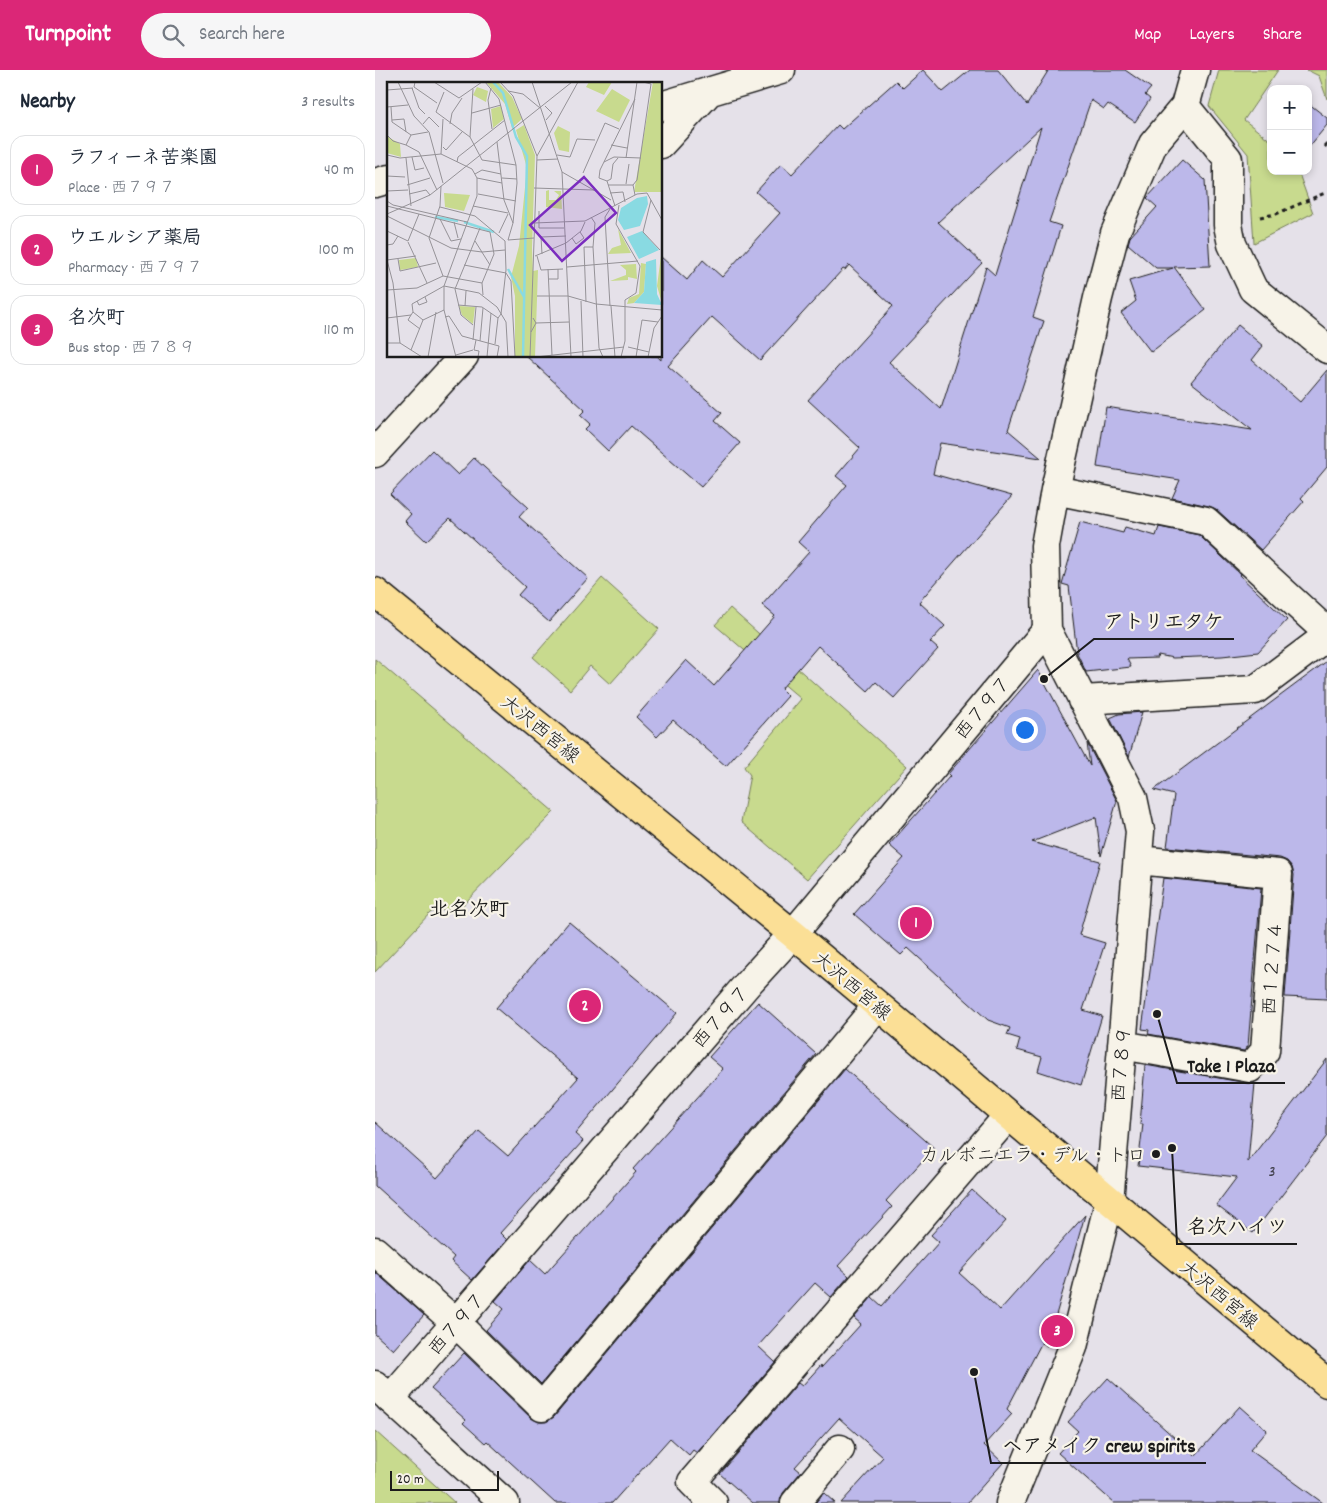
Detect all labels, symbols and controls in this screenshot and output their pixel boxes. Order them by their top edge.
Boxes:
search box [141,13,491,58]
text: Turnpoint [25,18,111,52]
icon: search [159,21,187,49]
text: Search here [199,22,285,49]
text: Map [1134,23,1161,48]
text: Layers [1189,23,1235,48]
text: Share [1263,23,1302,48]
inset map [387,82,663,358]
map controls [1267,85,1312,175]
button: + [1267,85,1312,130]
text: Nearby [20,88,75,118]
text: 3 results [301,91,355,114]
button: − [1267,130,1312,175]
text: ラフィーネ苦楽園 [68,146,218,173]
text: 1 [35,159,39,182]
text: 40 m [324,159,354,182]
text: Place · 西７９７ [68,177,175,200]
text: ウエルシア薬局 [68,226,201,253]
text: 2 [34,239,41,262]
text: 100 m [318,239,354,262]
text: Pharmacy · 西７９７ [68,257,202,280]
text: 名次町 [68,306,125,333]
text: 3 [33,319,41,342]
text: 110 m [324,319,354,342]
text: Bus stop · 西７８９ [68,337,195,360]
callout: アトリエタケ [1094,604,1234,639]
text: アトリエタケ [1104,610,1224,638]
street label: 西７９７ [950,671,1019,747]
street label: 大沢西宮線 [493,690,584,771]
your location [1012,717,1038,743]
district label: 北名次町 [429,897,509,925]
pin: 1 [900,904,932,942]
street label: 西１２７４ [1258,920,1291,1017]
street label: 大沢西宮線 [806,947,896,1029]
street label: 西７９７ [688,981,758,1056]
pin: 2 [569,987,601,1025]
street label: 西７８９ [1107,1025,1140,1103]
callout: Take 1 Plaza [1177,1048,1285,1083]
text: Take 1 Plaza [1187,1054,1276,1082]
place label: カルボニエラ・デル・トロ [920,1144,1146,1171]
marker: カルボニエラ・デル・トロ [1150,1148,1162,1160]
house number: 3 [1268,1161,1276,1184]
callout: 名次ハイツ [1177,1209,1297,1244]
text: 名次ハイツ [1187,1215,1287,1243]
street label: 大沢西宮線 [1173,1256,1263,1338]
street label: 西７９７ [424,1288,494,1363]
pin: 3 [1041,1312,1073,1350]
callout: ヘアメイク crew spirits [991,1428,1206,1463]
text: ヘアメイク crew spirits [1002,1434,1196,1462]
scale bar [390,1468,499,1491]
text: 20 m [397,1470,424,1490]

